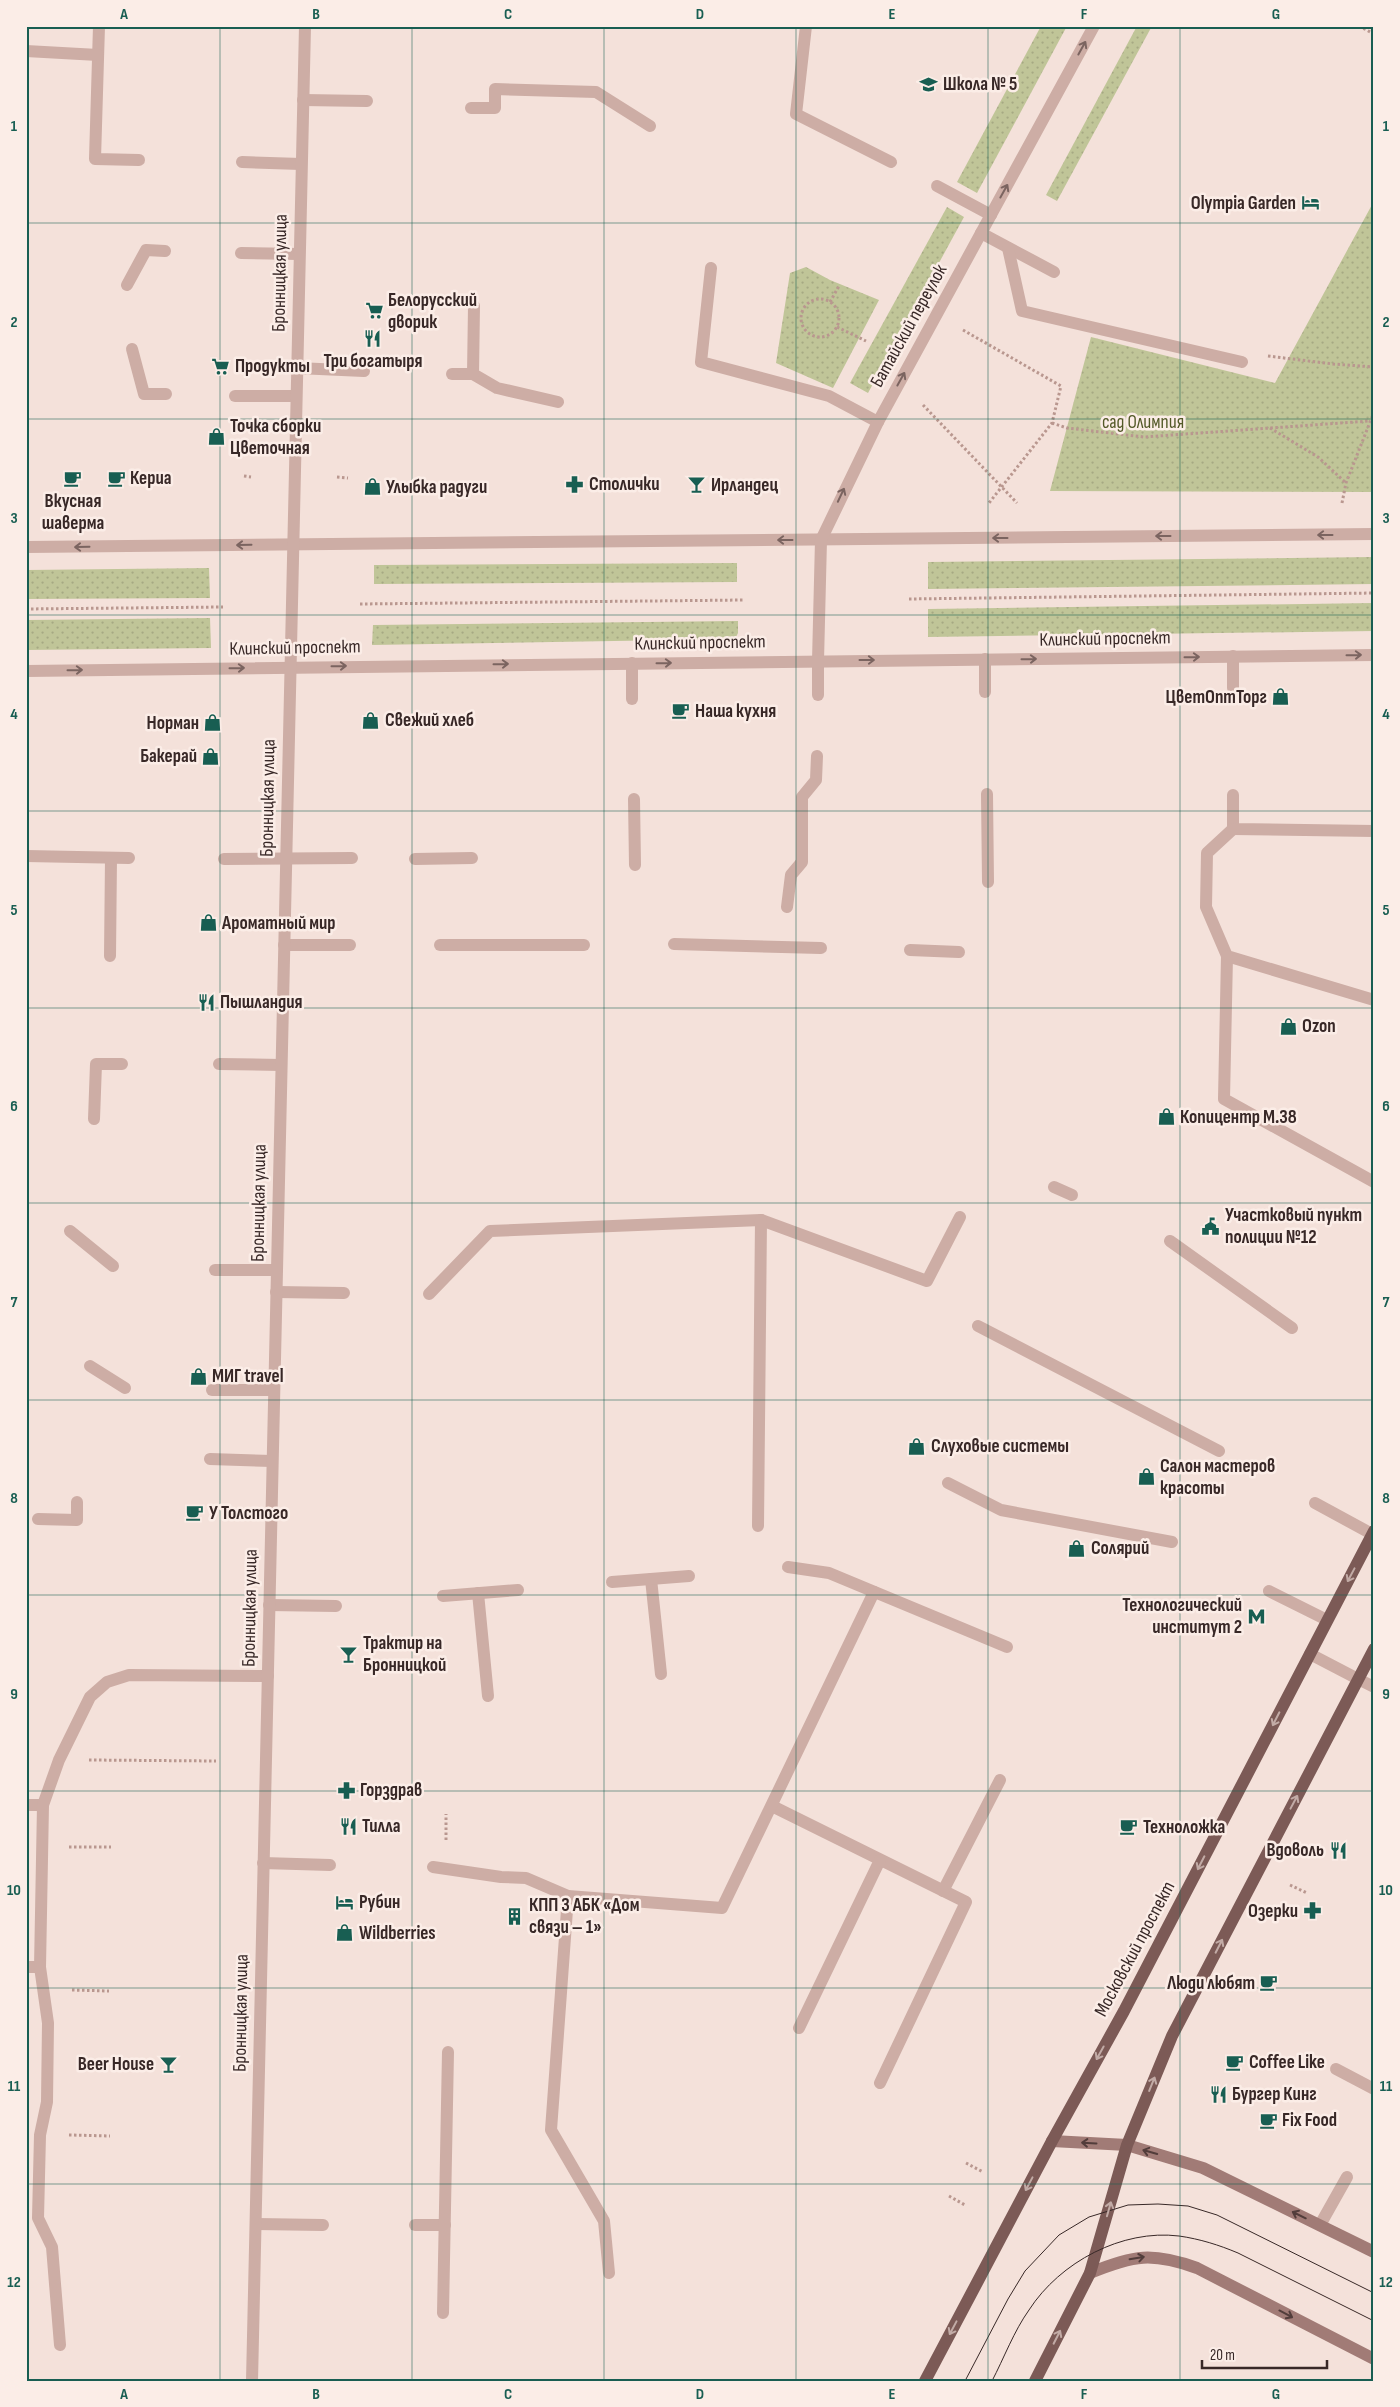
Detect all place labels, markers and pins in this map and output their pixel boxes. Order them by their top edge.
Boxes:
place label: Школа № 5 [943,73,1017,96]
school or university icon: Школа № 5 [919,74,939,94]
place label: Olympiа Garden [1191,192,1296,215]
hotel icon: Olympiа Garden [1300,193,1320,213]
place label: Белорусский дворик [388,289,477,334]
supermarket icon: Белорусский дворик [364,301,384,321]
restaurant icon: Три богатыря [363,328,383,348]
place label: Три богатыря [324,350,422,373]
place label: Продукты [235,355,310,378]
supermarket icon: Продукты [211,356,231,376]
place label: Точка сборки Цветочная [230,415,321,460]
shop icon: Точка сборки Цветочная [206,427,226,447]
place label: Кериа [130,467,172,490]
cafe icon: Вкусная шаверма [63,468,83,488]
cafe icon: Кериа [106,468,126,488]
place label: Столички [589,473,660,496]
pharmacy icon: Столички [565,474,585,494]
place label: Ирландец [711,474,778,497]
bar icon: Ирландец [687,475,707,495]
place label: Улыбка радуги [386,476,487,499]
shop icon: Улыбка радуги [362,477,382,497]
place label: Вкусная шаверма [42,490,104,535]
place label: ЦветОптТорг [1166,686,1267,709]
shop icon: ЦветОптТорг [1271,687,1291,707]
place label: Наша кухня [695,700,776,723]
cafe icon: Наша кухня [671,701,691,721]
place label: Свежий хлеб [385,709,474,732]
shop icon: Свежий хлеб [361,710,381,730]
place label: Норман [147,712,199,735]
shop icon: Норман [203,713,223,733]
place label: Бакерай [140,745,197,768]
shop icon: Бакерай [201,746,221,766]
place label: Ароматный мир [221,912,336,935]
shop icon: Ароматный мир [198,913,218,933]
place label: Пышландия [220,991,303,1014]
restaurant icon: Пышландия [196,992,216,1012]
place label: Ozon [1302,1015,1336,1038]
shop icon: Ozon [1278,1016,1298,1036]
place label: Копицентр М.38 [1180,1106,1297,1129]
shop icon: Копицентр М.38 [1156,1107,1176,1127]
place label: Участковый пункт полиции №12 [1225,1204,1362,1249]
public building icon: Участковый пункт полиции №12 [1201,1216,1221,1236]
place label: МИГ travel [212,1365,284,1388]
shop icon: МИГ travel [188,1366,208,1386]
place label: Слуховые системы [931,1435,1069,1458]
shop icon: Слуховые системы [907,1436,927,1456]
place label: Салон мастеров красоты [1160,1455,1275,1500]
shop icon: Салон мастеров красоты [1136,1467,1156,1487]
place label: У Толстого [209,1502,288,1525]
cafe icon: У Толстого [185,1503,205,1523]
place label: Солярий [1091,1537,1149,1560]
shop icon: Солярий [1067,1538,1087,1558]
place label: Технологический институт 2 [1122,1594,1242,1639]
metro station icon: Технологический институт 2 [1246,1606,1266,1626]
place label: Трактир на Бронницкой [363,1632,446,1677]
bar icon: Трактир на Бронницкой [339,1644,359,1664]
place label: Горздрав [360,1779,422,1802]
pharmacy icon: Горздрав [336,1780,356,1800]
place label: Тилла [362,1815,401,1838]
restaurant icon: Тилла [338,1816,358,1836]
place label: Техноложка [1143,1816,1225,1839]
cafe icon: Техноложка [1119,1817,1139,1837]
place label: Вдоволь [1267,1839,1324,1862]
restaurant icon: Вдоволь [1328,1840,1348,1860]
place label: Рубин [359,1891,400,1914]
hotel icon: Рубин [335,1892,355,1912]
place label: КПП 3 АБК «Дом связи – 1» [529,1894,639,1939]
place label: Озерки [1248,1900,1298,1923]
pharmacy icon: Озерки [1302,1901,1322,1921]
building icon: КПП 3 АБК «Дом связи – 1» [505,1906,525,1926]
place label: Wildberries [359,1922,436,1945]
shop icon: Wildberries [335,1923,355,1943]
place label: Люди любят [1166,1972,1255,1995]
cafe icon: Люди любят [1259,1973,1279,1993]
place label: Coffee Like [1249,2051,1325,2074]
cafe icon: Coffee Like [1225,2052,1245,2072]
place label: Beer House [78,2053,154,2076]
bar icon: Beer House [158,2054,178,2074]
place label: Бургер Кинг [1232,2083,1317,2106]
restaurant icon: Бургер Кинг [1208,2084,1228,2104]
place label: Fix Food [1282,2109,1337,2132]
cafe icon: Fix Food [1258,2110,1278,2130]

